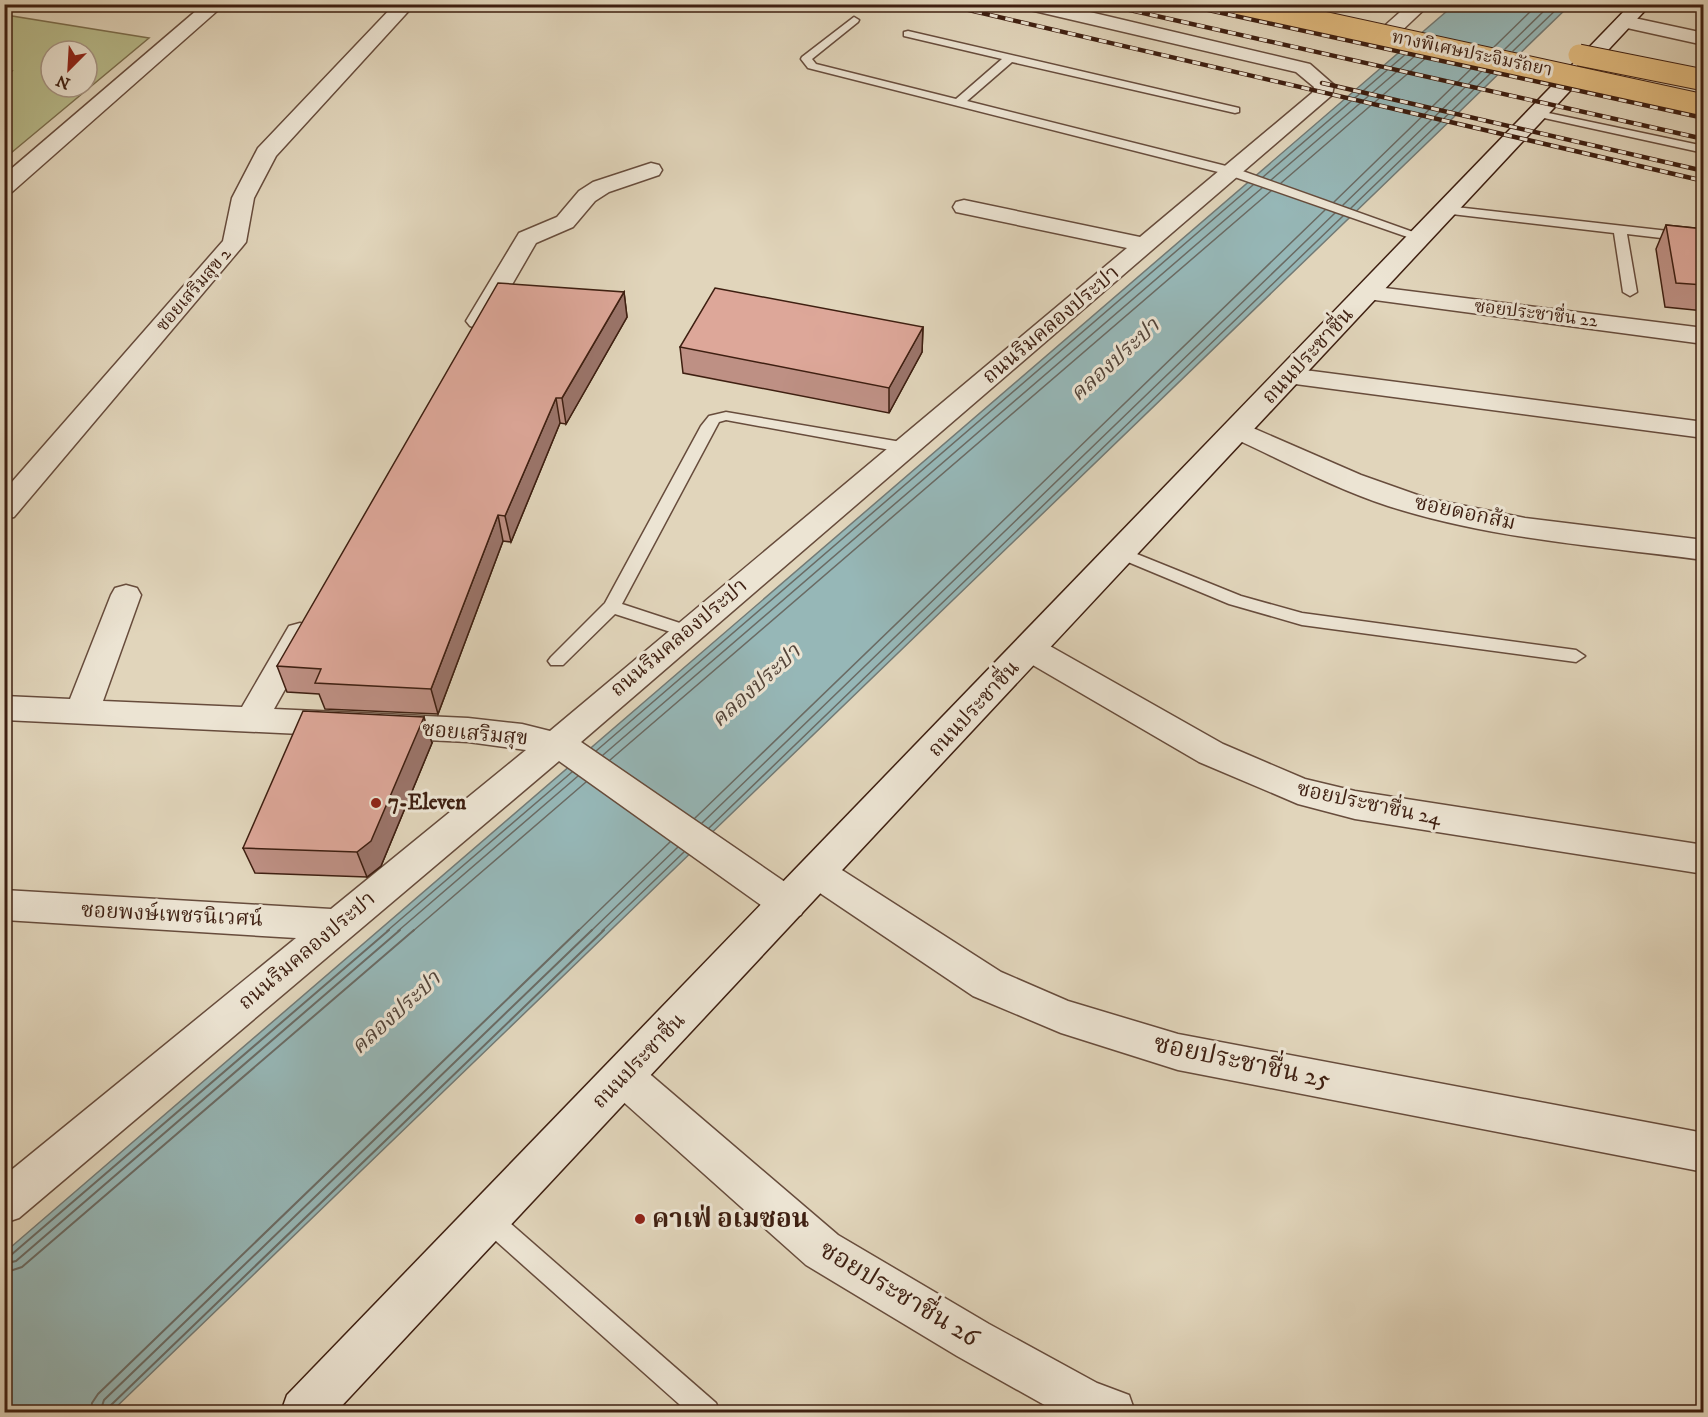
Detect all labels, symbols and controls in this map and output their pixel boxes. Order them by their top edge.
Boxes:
street label: ทางพิเศษประจิมรัถยา [1390,26,1554,82]
north arrow [39,39,99,99]
text: N [53,70,73,94]
street label: ซอยเสริมสุข 2 [152,243,236,336]
street label: ถนนริมคลองประปา [977,260,1125,390]
street label: ซอยประชาชื่น 22 [1473,292,1600,333]
street label: ถนนประชาชื่น [1254,299,1360,410]
water label: คลองประปา [1065,313,1165,407]
street label: ซอยดอกส้ม [1412,490,1518,536]
street label: ถนนริมคลองประปา [605,573,753,703]
water label: คลองประปา [706,638,807,733]
street label: ถนนประชาชื่น [920,652,1026,763]
street label: ซอยเสริมสุข [421,716,529,752]
street label: ซอยประชาชื่น 24 [1294,772,1445,832]
place label: 7-Eleven [388,790,467,816]
marker: 7-Eleven [369,796,383,810]
street label: ถนนริมคลองประปา [233,886,381,1016]
street label: ซอยพงษ์เพชรนิเวศน์ [80,896,264,933]
water label: คลองประปา [346,965,447,1060]
street label: ถนนประชาชื่น [584,1005,691,1114]
street label: ซอยประชาชื่น 25 [1151,1023,1334,1097]
place label: คาเฟ่ อเมซอน [652,1203,809,1236]
marker: คาเฟ่ อเมซอน [633,1212,647,1226]
street label: ซอยประชาชื่น 26 [813,1230,988,1355]

